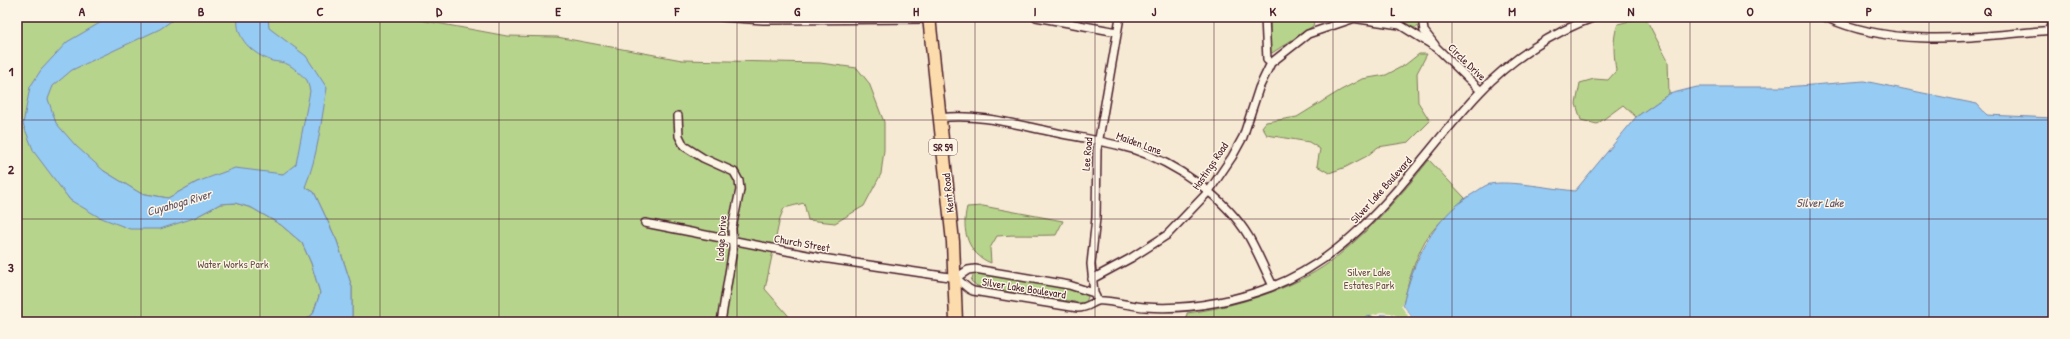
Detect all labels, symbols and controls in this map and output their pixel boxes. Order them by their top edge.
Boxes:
text: A [79,2,86,20]
text: B [198,2,205,20]
text: C [316,2,324,20]
text: D [436,2,443,20]
text: E [555,2,561,20]
text: F [674,2,681,20]
text: G [794,2,801,20]
text: H [913,2,919,20]
text: I [1033,2,1037,20]
text: J [1152,2,1157,20]
text: K [1270,2,1277,20]
text: L [1391,2,1396,20]
text: M [1508,2,1516,20]
text: N [1628,2,1635,20]
text: O [1746,2,1754,20]
text: P [1866,2,1872,20]
text: Q [1984,2,1993,20]
street label: Circle Drive [1445,40,1489,84]
text: 1 [9,62,14,80]
street label: Maiden Lane [1114,128,1164,158]
street label: Lee Road [1079,136,1095,171]
road number: SR 59 [929,139,957,155]
street label: Hastings Road [1189,139,1231,193]
street label: Silver Lake Boulevard [1347,153,1415,226]
text: 2 [8,160,15,178]
street label: Kent Road [939,172,957,213]
water label: Cuyahoga River [145,185,214,220]
water label: Silver Lake [1796,194,1845,211]
street label: Lodge Drive [712,214,730,261]
street label: Church Street [773,231,831,255]
park label: Water Works Park [197,257,269,271]
text: 3 [8,258,14,276]
park label: Silver Lake Estates Park [1344,265,1395,292]
street label: Silver Lake Boulevard [981,274,1068,302]

